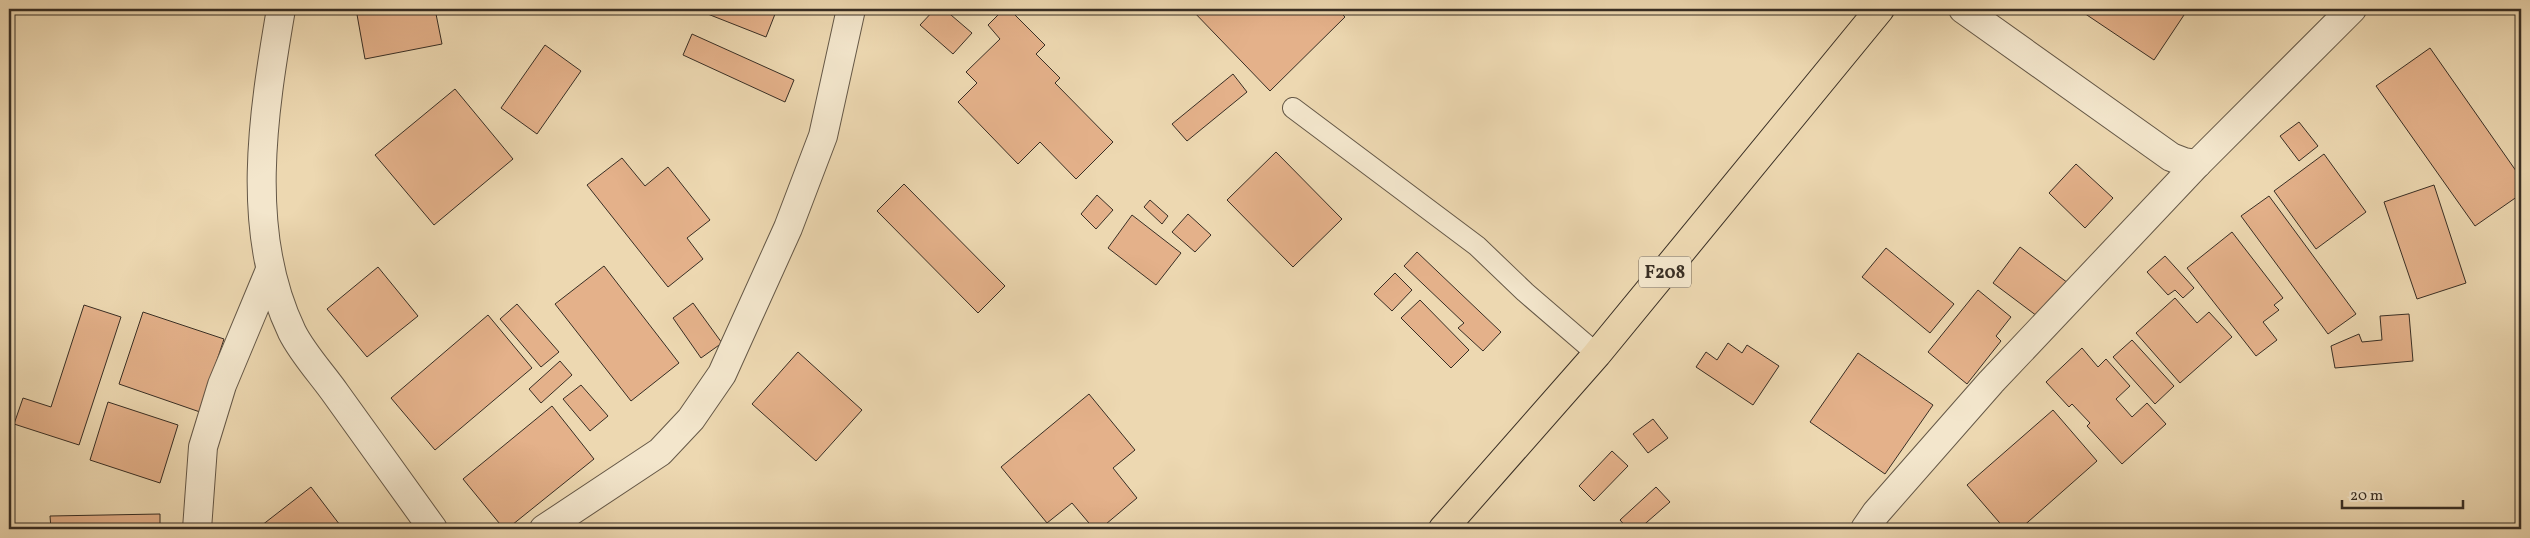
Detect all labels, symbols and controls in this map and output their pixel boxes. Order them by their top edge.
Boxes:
road number: F208 [1639,256,1691,288]
scale bar [2342,478,2464,510]
text: 20 m [2350,486,2383,507]

